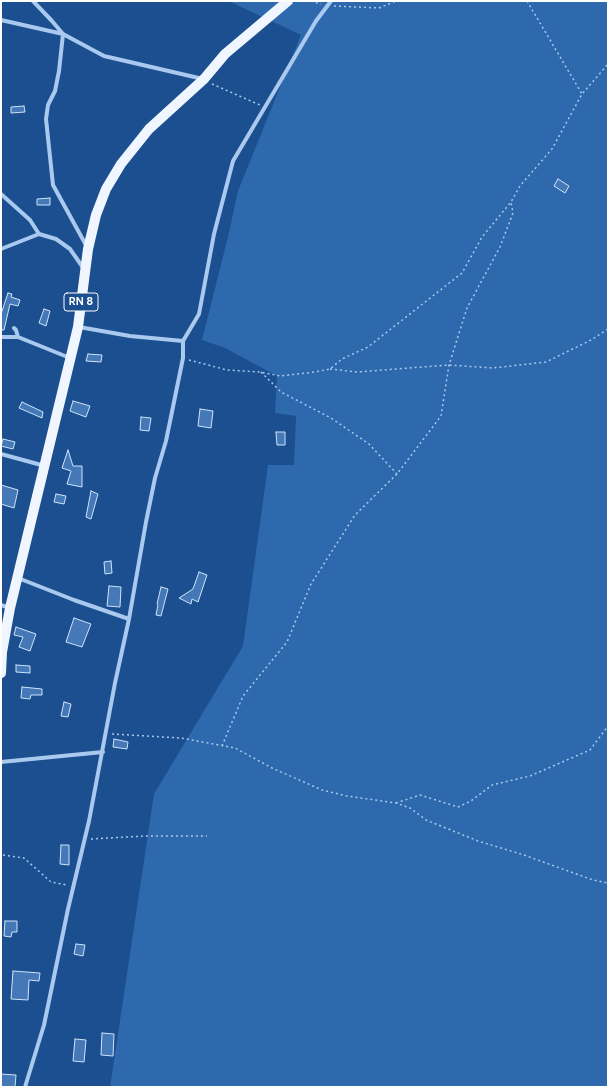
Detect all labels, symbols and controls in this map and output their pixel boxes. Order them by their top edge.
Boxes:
road number: RN 8 [64,293,98,311]

